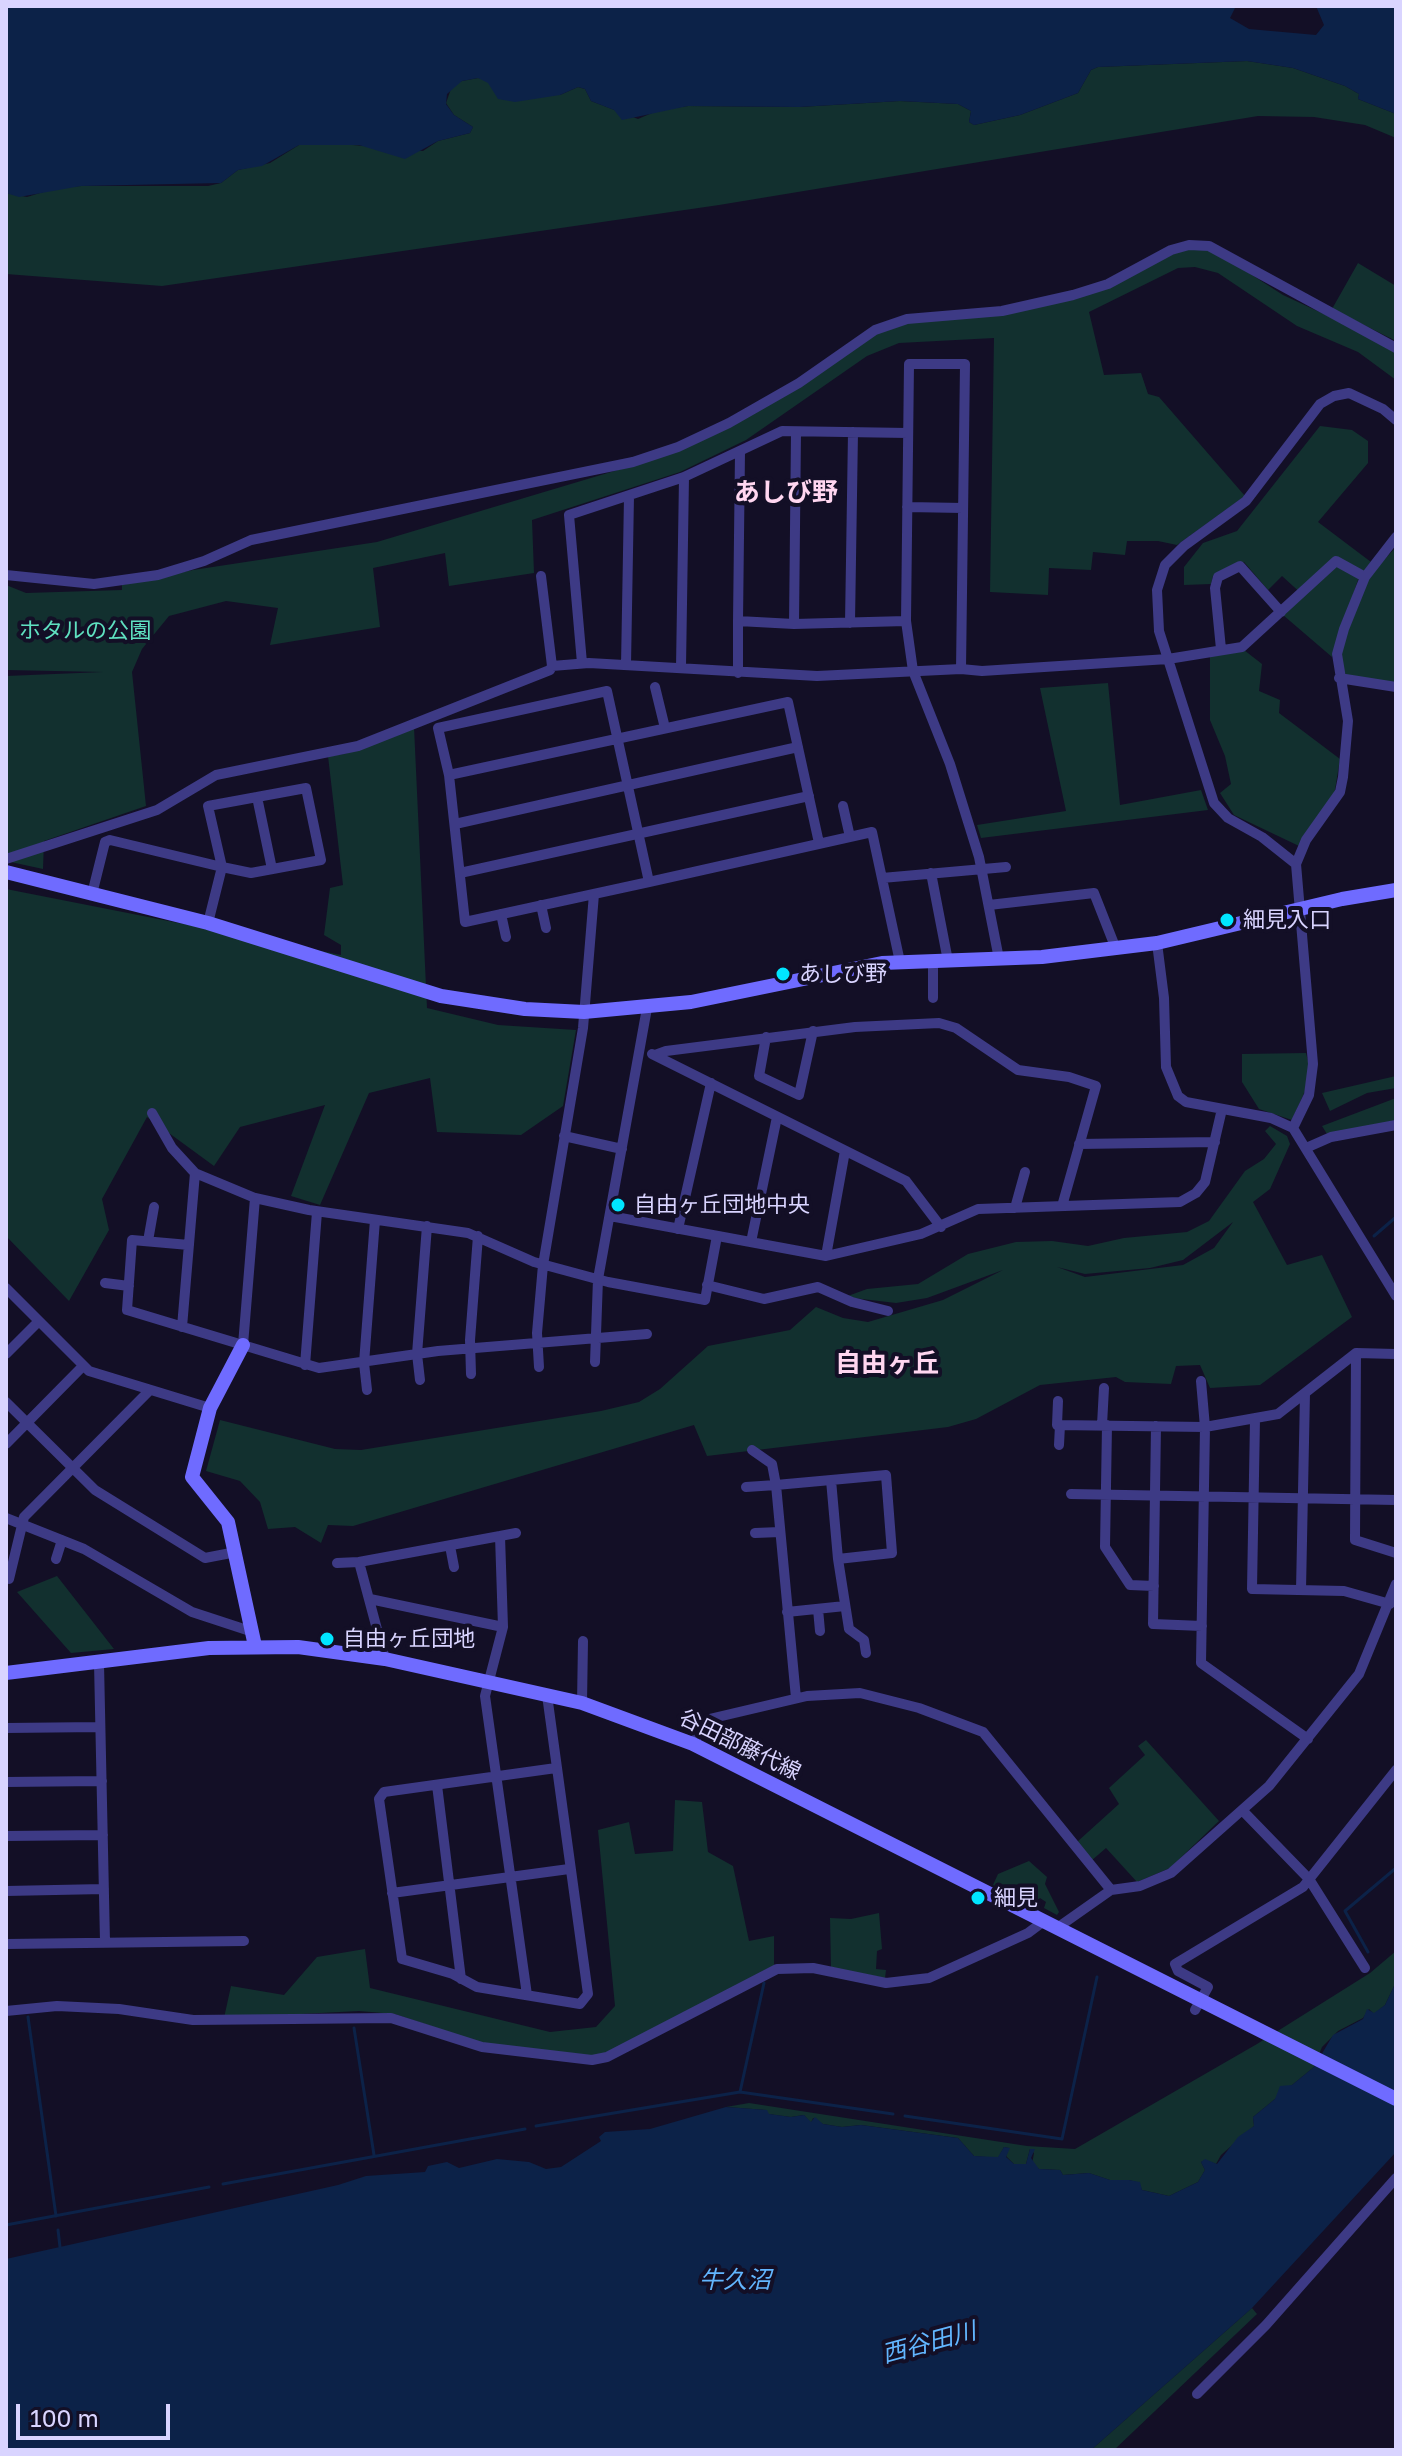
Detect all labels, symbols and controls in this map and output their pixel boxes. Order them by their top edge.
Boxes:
district label: あしび野 [734,477,838,509]
park label: ホタルの公園 [19,618,151,644]
place label: 細見入口 [1243,907,1331,933]
marker: 細見入口 [1218,911,1236,929]
place label: あしび野 [799,961,887,987]
marker: あしび野 [774,965,792,983]
place label: 自由ヶ丘団地中央 [634,1192,810,1218]
marker: 自由ヶ丘団地中央 [609,1196,627,1214]
district label: 自由ヶ丘 [835,1348,939,1380]
place label: 自由ヶ丘団地 [343,1626,475,1652]
marker: 自由ヶ丘団地 [318,1630,336,1648]
street label: 谷田部藤代線 [675,1704,805,1786]
place label: 細見 [994,1885,1038,1911]
marker: 細見 [969,1889,987,1907]
water label: 牛久沼 [699,2266,771,2294]
water label: 西谷田川 [879,2317,979,2369]
scale bar [20,2388,174,2438]
text: 100 m [30,2403,99,2432]

